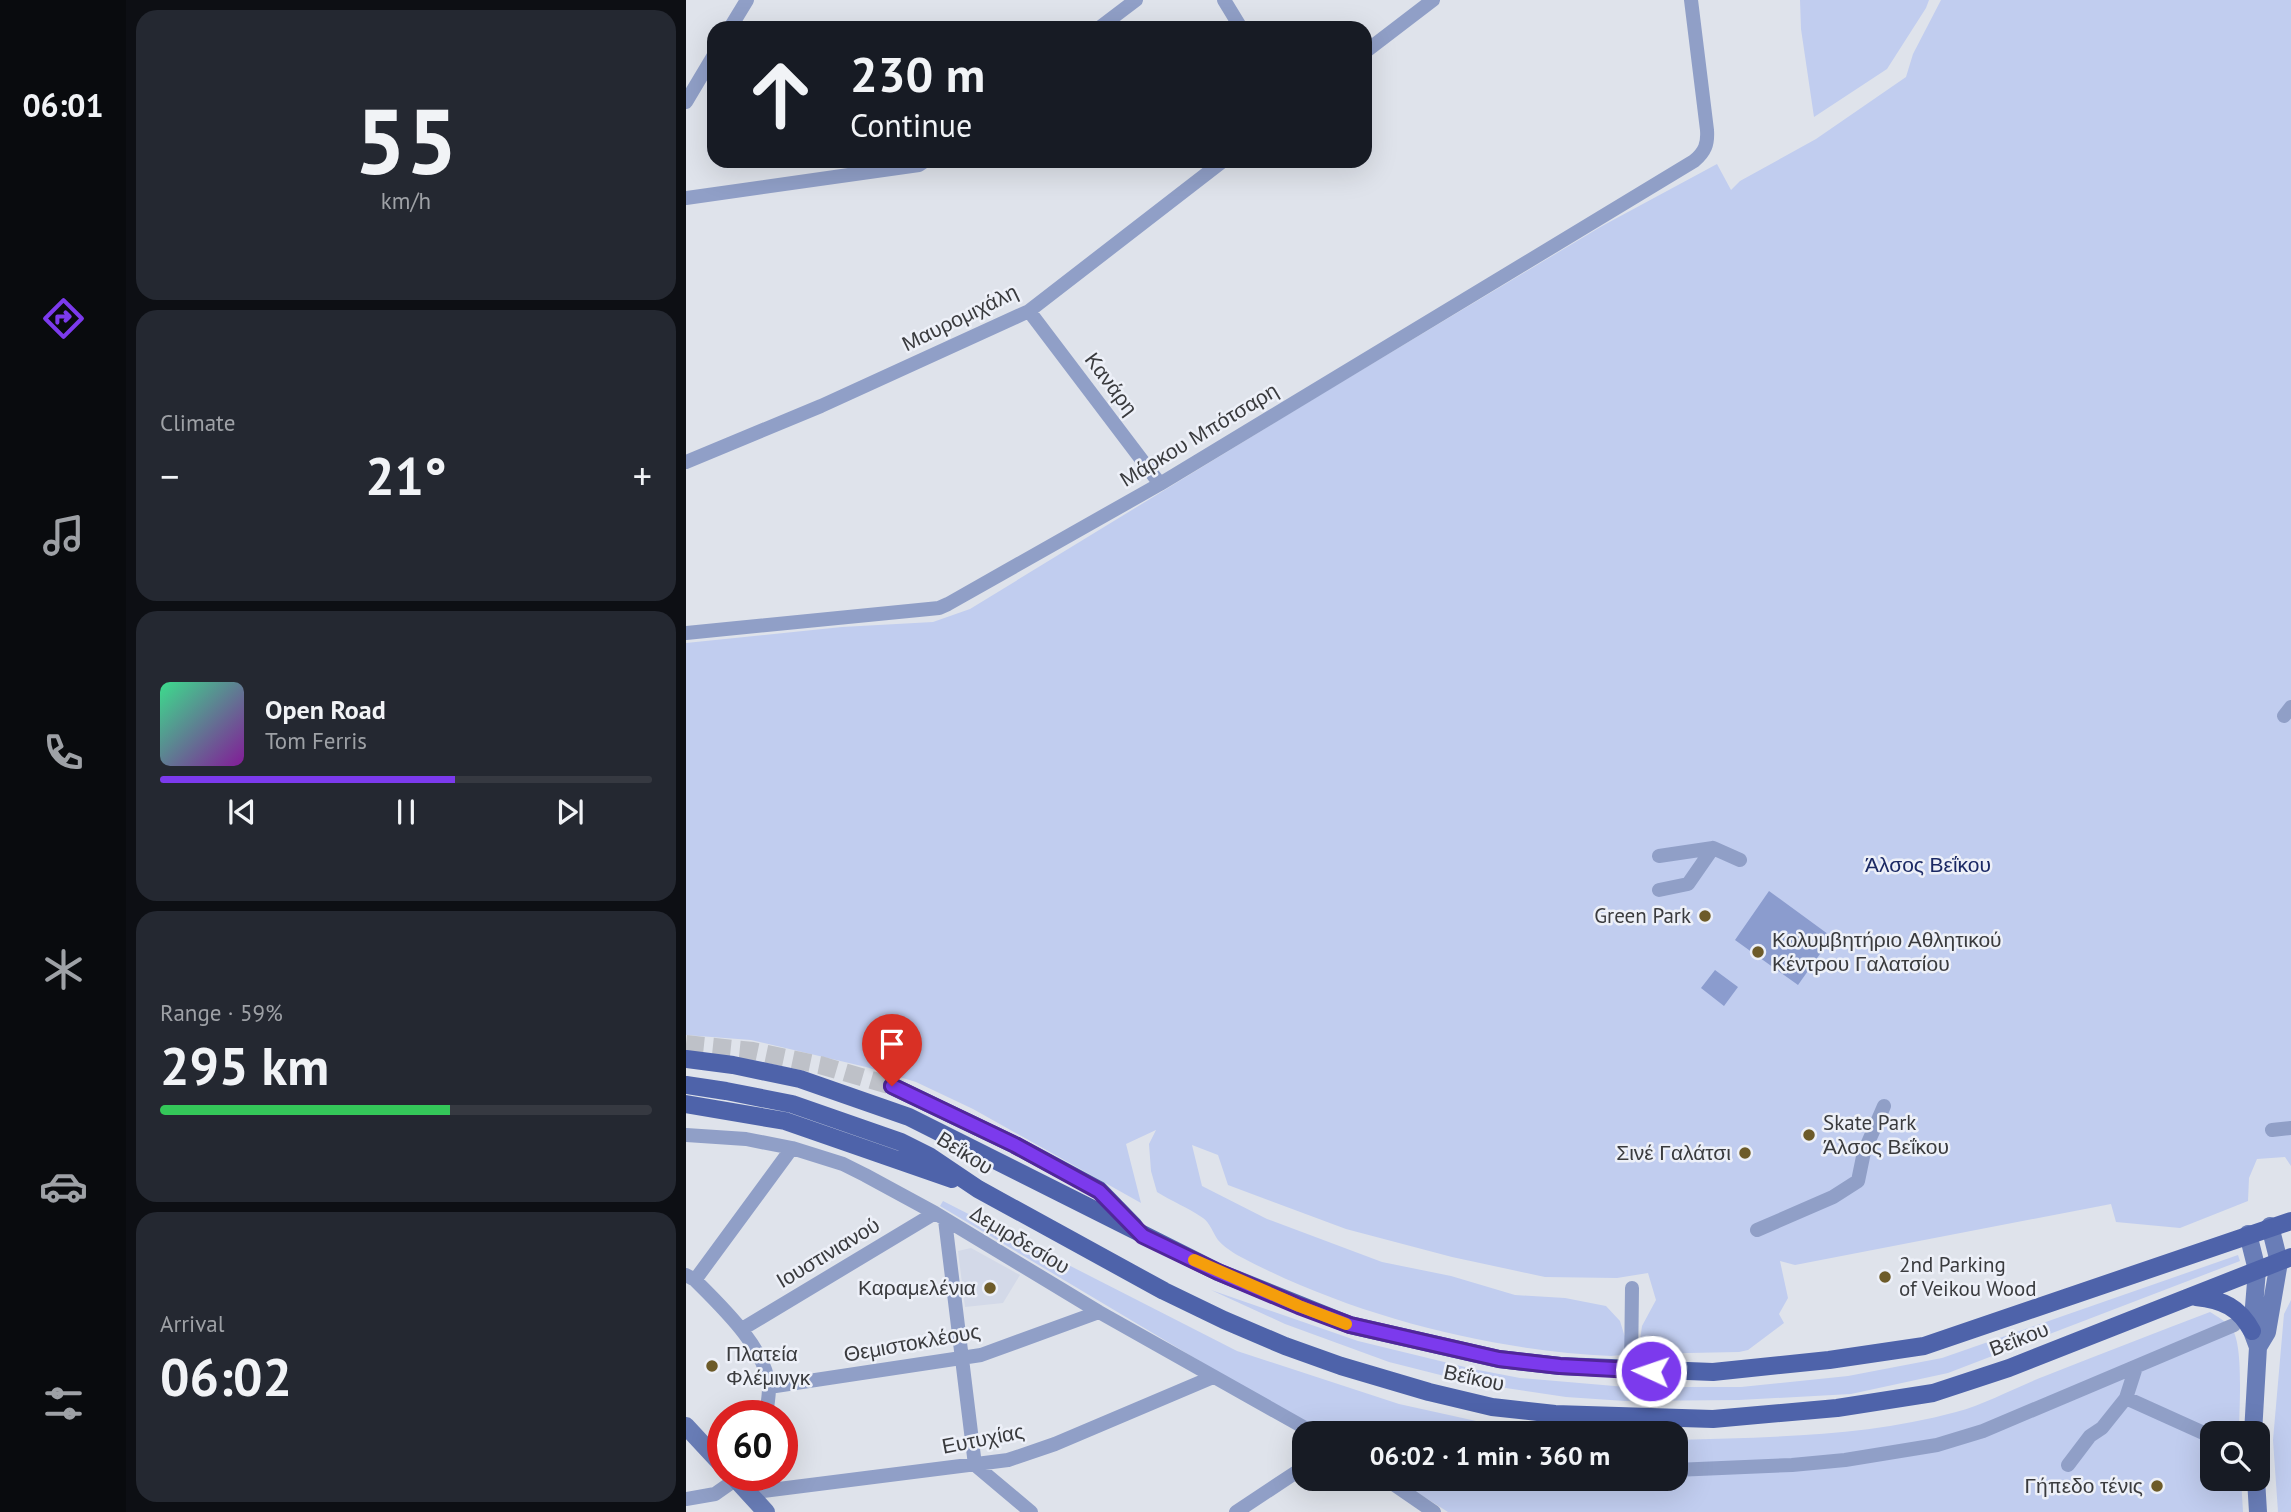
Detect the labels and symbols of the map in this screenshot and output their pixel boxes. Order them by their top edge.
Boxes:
street label: Μαυρομιχάλη [897,278,1022,357]
street label: Κανάρη [1079,347,1144,421]
street label: Μάρκου Μπότσαρη [1115,377,1283,493]
park label: Άλσος Βεΐκου [1865,851,1991,878]
place label: Green Park [1594,902,1691,929]
marker: Green Park [1697,908,1713,924]
place label: Κολυμβητήριο Αθλητικού Κέντρου Γαλατσίου [1772,926,2002,977]
marker: Κολυμβητήριο Αθλητικού Κέντρου Γαλατσίου [1750,944,1766,960]
pin [862,1014,922,1086]
place label: Skate Park Άλσος Βεΐκου [1823,1109,1949,1160]
street label: Βεΐκου [932,1125,998,1180]
marker: Skate Park Άλσος Βεΐκου [1801,1127,1817,1143]
place label: Σινέ Γαλάτσι [1616,1139,1731,1166]
marker: Σινέ Γαλάτσι [1737,1145,1753,1161]
street label: Δεμιρδεσίου [966,1199,1075,1280]
street label: Ιουστινιανού [771,1211,884,1294]
place label: 2nd Parking of Veikou Wood [1899,1251,2037,1302]
marker: 2nd Parking of Veikou Wood [1877,1269,1893,1285]
place label: Καραμελένια [858,1274,976,1301]
marker: Καραμελένια [982,1280,998,1296]
street label: Βεΐκου [1985,1315,2052,1362]
street label: Θεμιστοκλέους [841,1317,982,1368]
position arrow [1614,1334,1688,1408]
place label: Πλατεία Φλέμινγκ [726,1340,811,1391]
marker: Πλατεία Φλέμινγκ [704,1358,720,1374]
street label: Βεΐκου [1441,1358,1507,1397]
speed limit sign: 60 [707,1400,798,1491]
street label: Ευτυχίας [939,1417,1026,1460]
place label: Γήπεδο τένις [2025,1472,2143,1499]
marker: Γήπεδο τένις [2149,1478,2165,1494]

